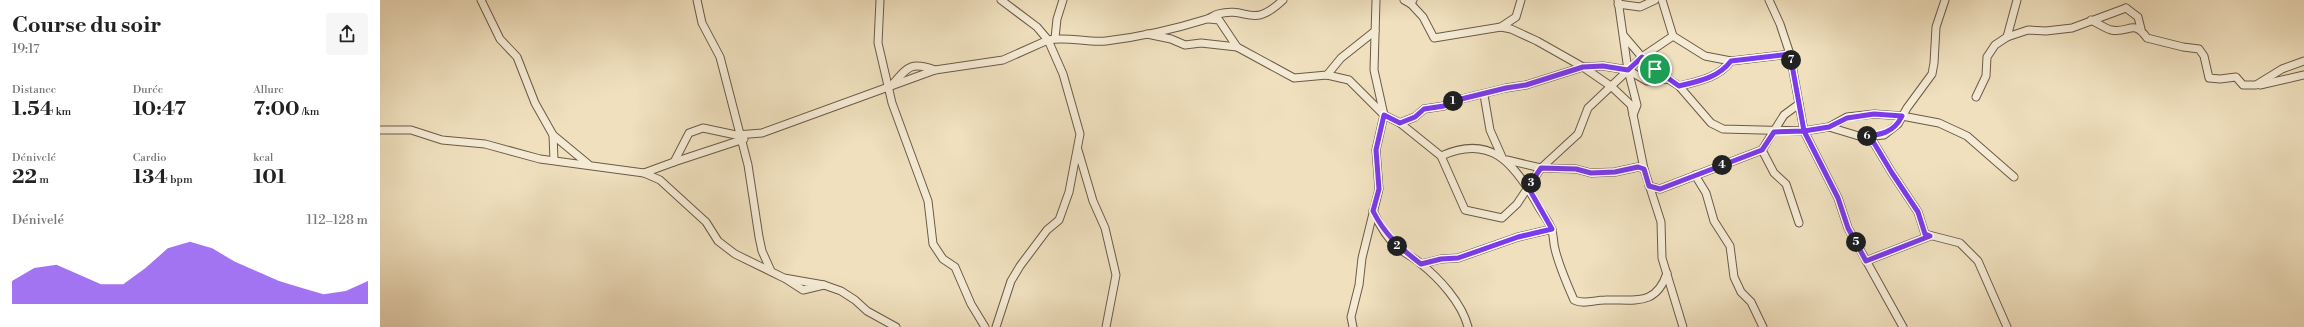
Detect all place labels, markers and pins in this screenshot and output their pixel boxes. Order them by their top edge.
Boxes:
pin: 7 [1781,50,1801,70]
pin [1638,52,1672,86]
pin: 1 [1443,91,1463,111]
pin: 6 [1857,126,1877,146]
pin: 4 [1712,155,1732,175]
pin: 3 [1521,173,1541,193]
pin: 5 [1846,232,1866,252]
pin: 2 [1387,236,1407,256]

